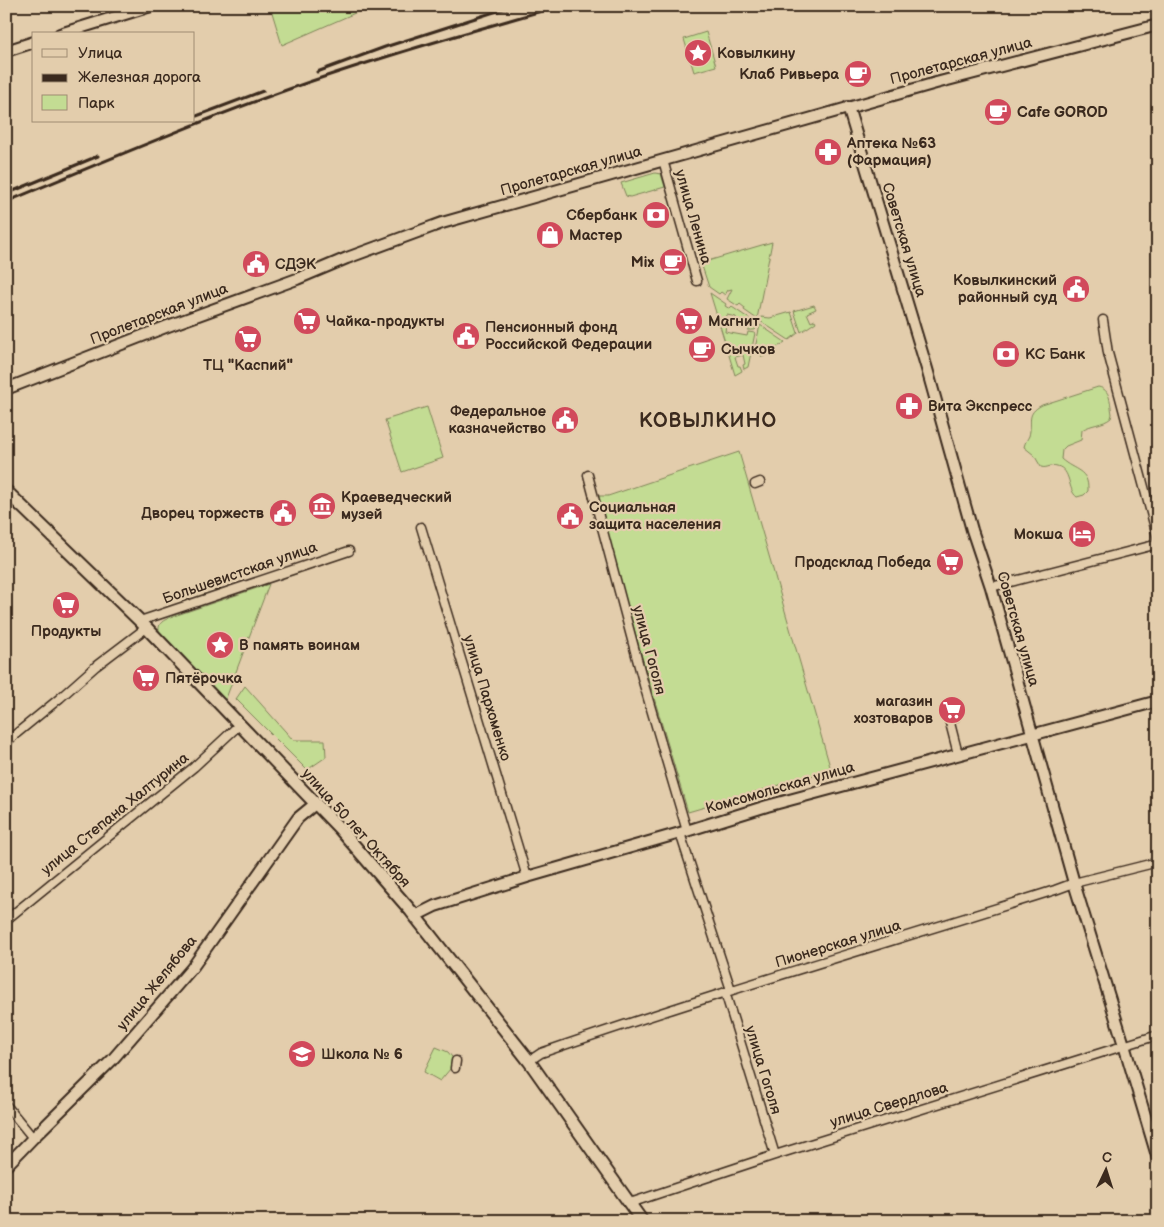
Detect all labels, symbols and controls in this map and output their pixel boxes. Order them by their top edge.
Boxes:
legend [32,32,195,122]
street label: Пролетарская улица [888,33,1034,89]
place icon: Ковылкину [683,38,713,68]
text: Улица [78,44,123,63]
place label: Ковылкину [717,44,796,63]
cafe icon: Клаб Ривьера [843,59,873,89]
place label: Клаб Ривьера [739,65,839,84]
text: Железная дорога [78,68,201,87]
text: Парк [78,94,115,113]
cafe icon: Cafe GOROD [983,97,1013,127]
place label: Cafe GOROD [1017,103,1108,122]
place label: Аптека №63 (Фармация) [846,134,936,170]
pharmacy icon: Аптека №63 (Фармация) [813,137,843,167]
street label: Пролетарская улица [498,142,644,200]
street label: улица Ленина [670,167,716,267]
street label: Советская улица [878,180,930,300]
bank icon: Сбербанк [641,200,671,230]
place label: Сбербанк [566,206,638,225]
shop icon: Мастер [535,220,565,250]
place label: Мастер [569,226,622,245]
cafe icon: Mix [658,247,688,277]
public building icon: СДЭК [241,249,271,279]
place label: Mix [631,253,654,272]
place label: СДЭК [275,255,317,274]
place label: Ковылкинский районный суд [953,271,1057,307]
public building icon: Ковылкинский районный суд [1061,274,1091,304]
street label: Пролетарская улица [87,279,231,349]
supermarket icon: Чайка-продукты [292,306,322,336]
supermarket icon: Магнит [674,306,704,336]
place label: Чайка-продукты [326,312,445,331]
place label: Магнит [708,312,760,331]
place label: Пенсионный фонд Российской Федерации [485,318,652,354]
public building icon: Пенсионный фонд Российской Федерации [451,321,481,351]
supermarket icon: ТЦ "Каспий" [233,324,263,354]
cafe icon: Сычков [687,334,717,364]
bank icon: КС Банк [991,339,1021,369]
place label: Сычков [721,340,775,359]
place label: КС Банк [1025,345,1086,364]
place label: ТЦ "Каспий" [203,356,293,375]
pharmacy icon: Вита Экспресс [894,391,924,421]
place label: Вита Экспресс [928,397,1033,416]
place label: Федеральное казначейство [449,402,546,438]
public building icon: Федеральное казначейство [550,405,580,435]
district label: КОВЫЛКИНО [639,409,777,433]
place label: Краеведческий музей [341,488,452,524]
museum icon: Краеведческий музей [307,491,337,521]
public building icon: Дворец торжеств [268,498,298,528]
place label: Социальная защита населения [589,498,721,534]
public building icon: Социальная защита населения [555,501,585,531]
place label: Дворец торжеств [141,504,264,523]
hotel icon: Мокша [1067,519,1097,549]
place label: Мокша [1013,525,1063,544]
street label: Большевистская улица [160,538,320,608]
supermarket icon: Продсклад Победа [935,547,965,577]
place label: Продсклад Победа [794,553,931,572]
street label: Советская улица [993,569,1044,689]
supermarket icon: Продукты [51,590,81,620]
street label: улица Гоголя [628,603,670,697]
place label: Продукты [31,622,101,641]
place icon: В память воинам [205,630,235,660]
street label: улица Пархоменко [459,633,515,763]
place label: В память воинам [239,636,360,655]
supermarket icon: Пятёрочка [131,663,161,693]
place label: Пятёрочка [165,669,243,688]
place label: магазин хозтоваров [854,692,933,728]
supermarket icon: магазин хозтоваров [937,695,967,725]
street label: улица Степана Халтурина [37,748,193,879]
street label: Комсомольская улица [703,758,857,818]
street label: улица 50 лет Октября [297,764,415,892]
street label: Пионерская улица [773,916,903,972]
street label: улица Желябова [113,932,201,1034]
street label: улица Гоголя [741,1023,785,1117]
school or university icon: Школа № 6 [287,1039,317,1069]
place label: Школа № 6 [321,1045,403,1064]
street label: улица Свердлова [828,1078,950,1132]
north arrow [1082,1144,1132,1194]
text: С [1101,1149,1113,1166]

